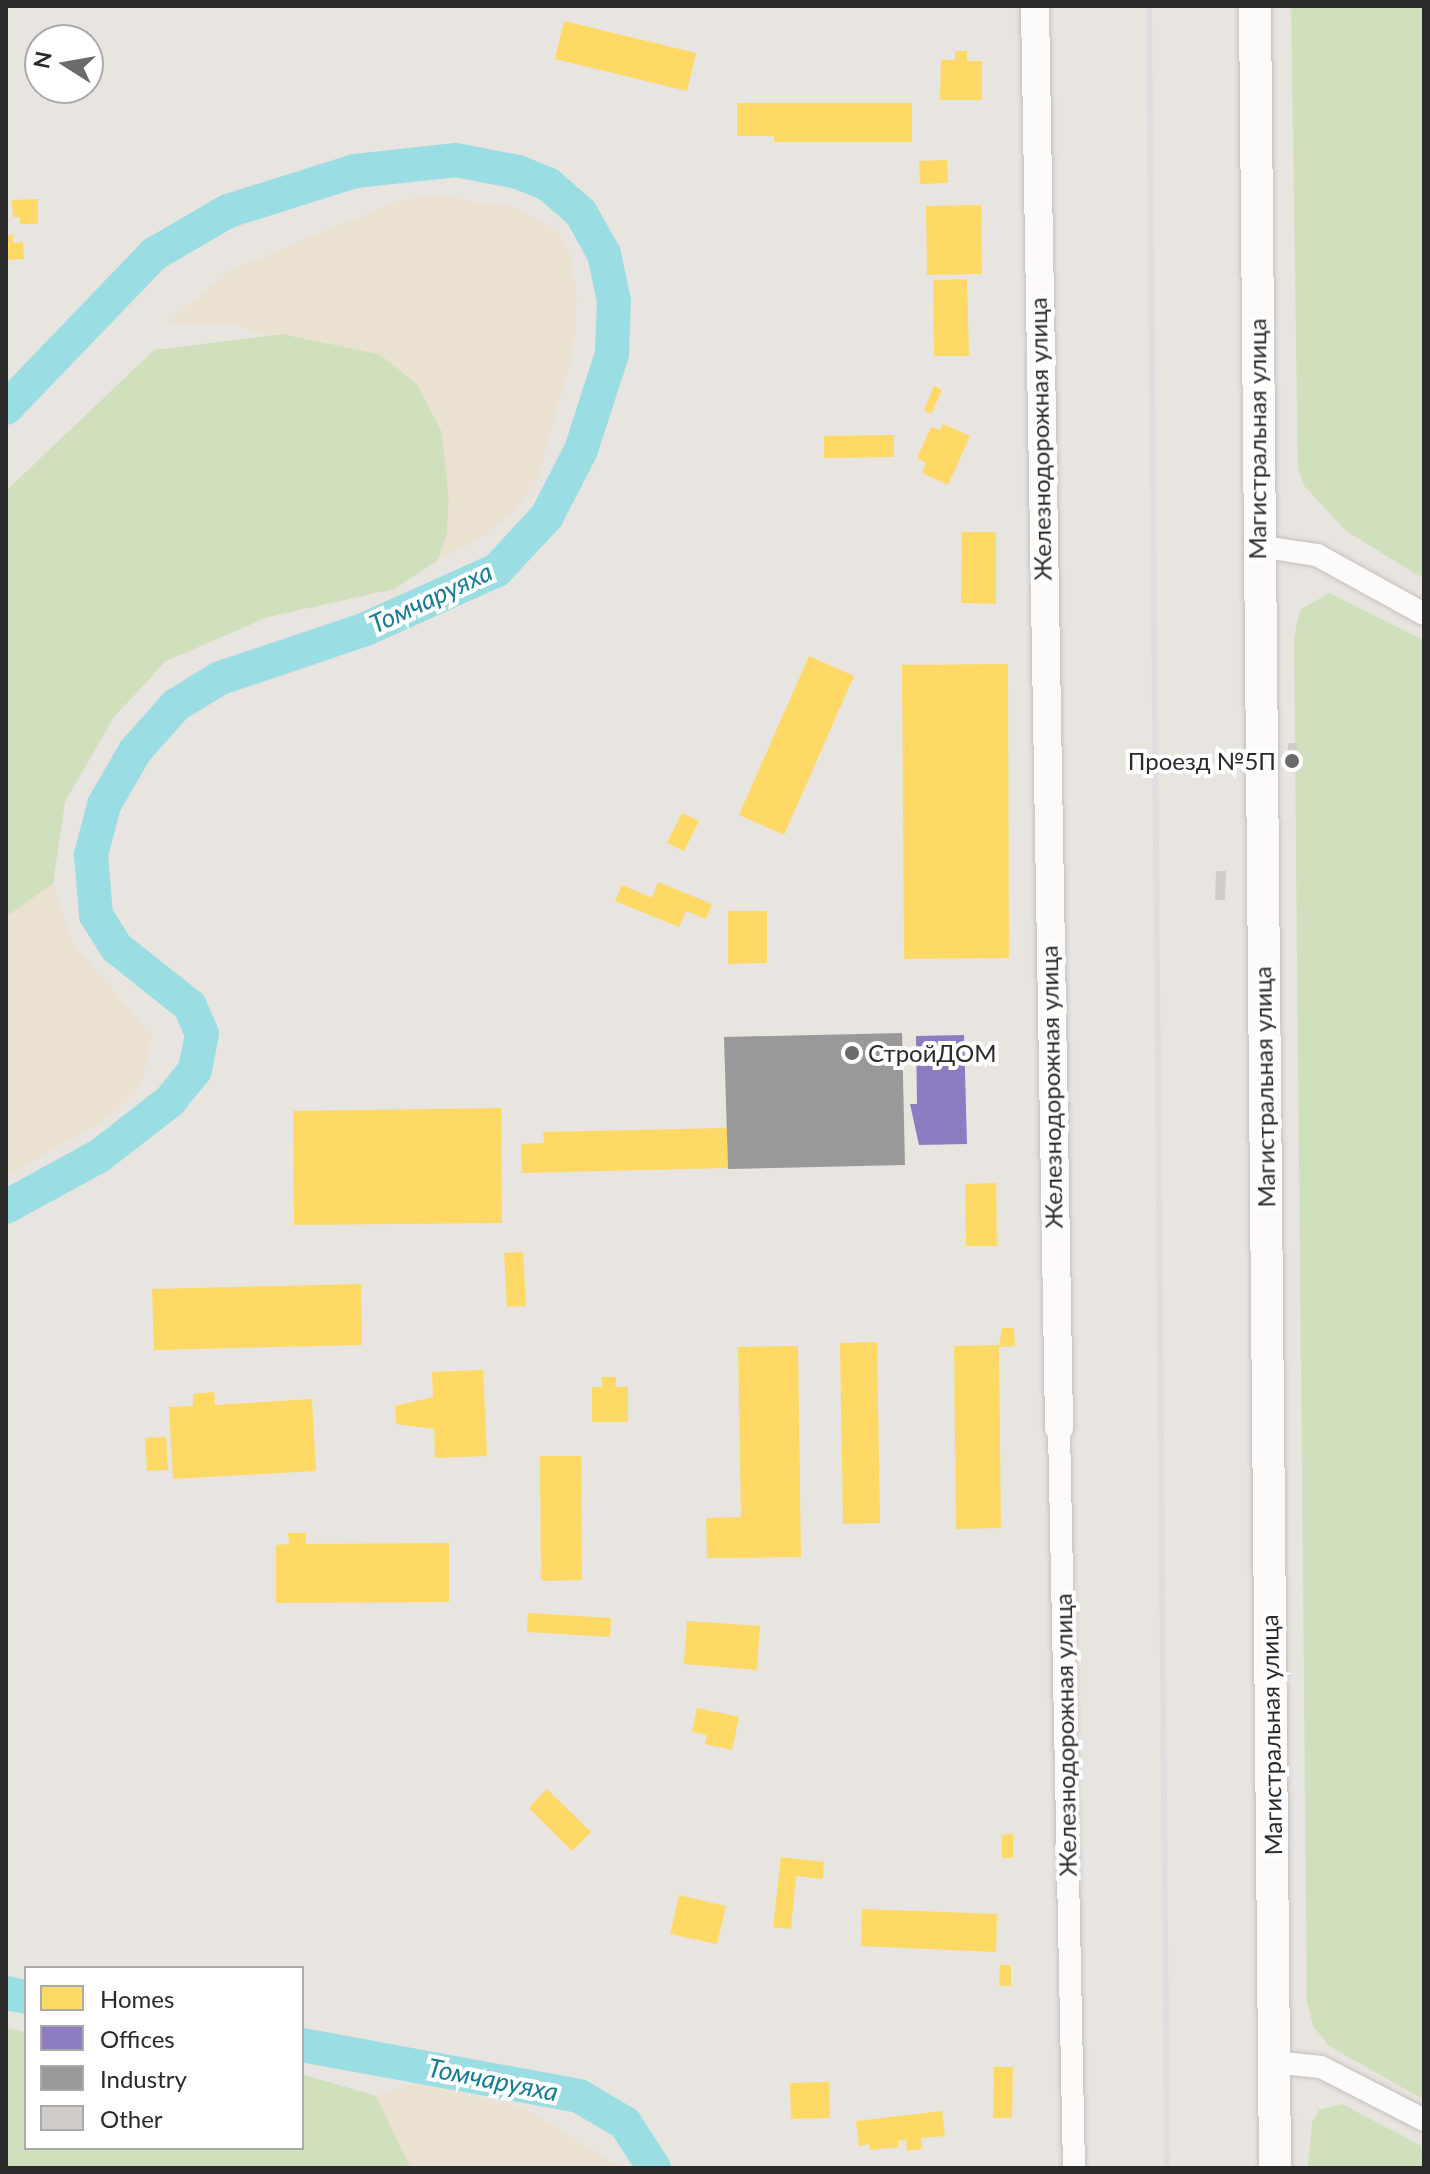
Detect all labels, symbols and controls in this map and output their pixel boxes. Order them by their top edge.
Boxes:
north arrow [24,24,104,104]
text: N [27,49,57,71]
street label: Железнодорожная улица [1023,297,1057,581]
street label: Магистральная улица [1243,318,1271,560]
water label: Томчаруяха [365,556,497,640]
place label: Проезд №5П [1128,747,1276,775]
marker: Проезд №5П [1283,752,1301,770]
street label: Железнодорожная улица [1034,945,1068,1229]
street label: Магистральная улица [1247,966,1281,1208]
place label: СтройДОМ [868,1039,996,1067]
marker: СтройДОМ [843,1044,861,1062]
street label: Железнодорожная улица [1048,1593,1082,1877]
street label: Магистральная улица [1254,1614,1288,1856]
legend [24,1966,304,2150]
text: Homes [100,1984,174,2013]
text: Offices [100,2024,175,2053]
water label: Томчаруяха [425,2052,561,2108]
text: Industry [100,2064,187,2093]
text: Other [100,2104,163,2133]

